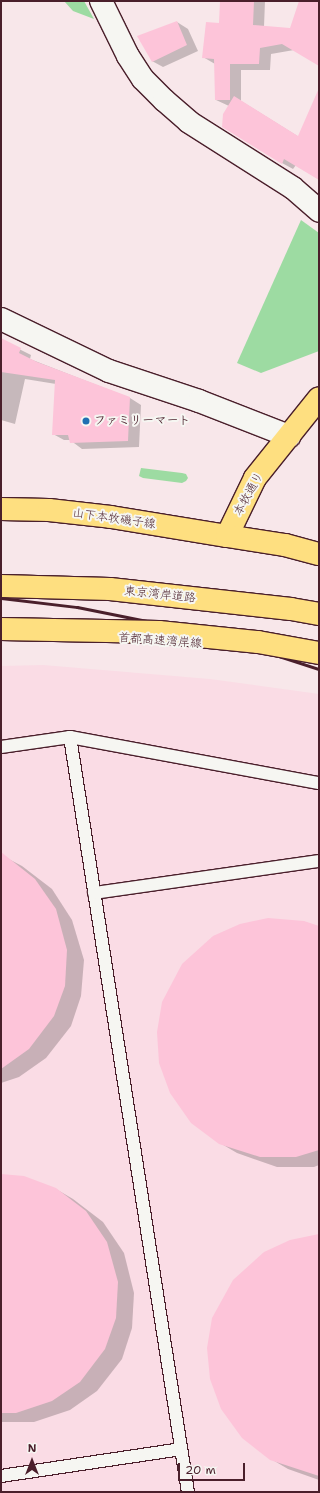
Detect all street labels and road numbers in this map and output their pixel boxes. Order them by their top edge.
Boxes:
street label: 本牧通り [231,470,267,518]
street label: 山下本牧磯子線 [71,506,157,532]
street label: 東京湾岸道路 [123,584,197,606]
street label: 首都高速湾岸線 [118,631,202,651]

